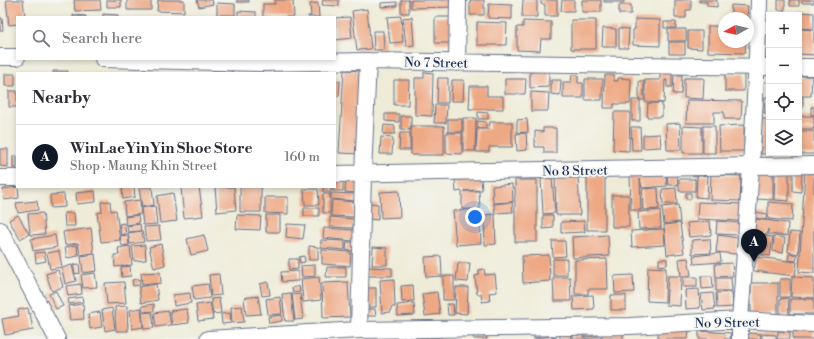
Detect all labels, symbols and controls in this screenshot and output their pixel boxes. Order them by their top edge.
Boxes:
north arrow [718,12,754,48]
map controls [766,12,802,156]
button: + [766,12,802,48]
search box [16,16,336,60]
icon: search [30,27,52,49]
text: Search here [62,29,142,48]
button: − [766,48,802,84]
street label: No 7 Street [404,54,469,72]
button: locate [766,84,802,120]
text: Nearby [32,87,91,109]
button: layers [766,120,802,156]
text: WinLaeYinYin Shoe Store [70,139,252,158]
text: A [40,149,50,165]
text: 160 m [284,149,320,165]
text: Shop · Maung Khin Street [70,158,217,174]
street label: No 8 Street [542,162,608,180]
your location [465,207,485,227]
pin: A [741,229,767,262]
street label: No 9 Street [694,314,760,332]

